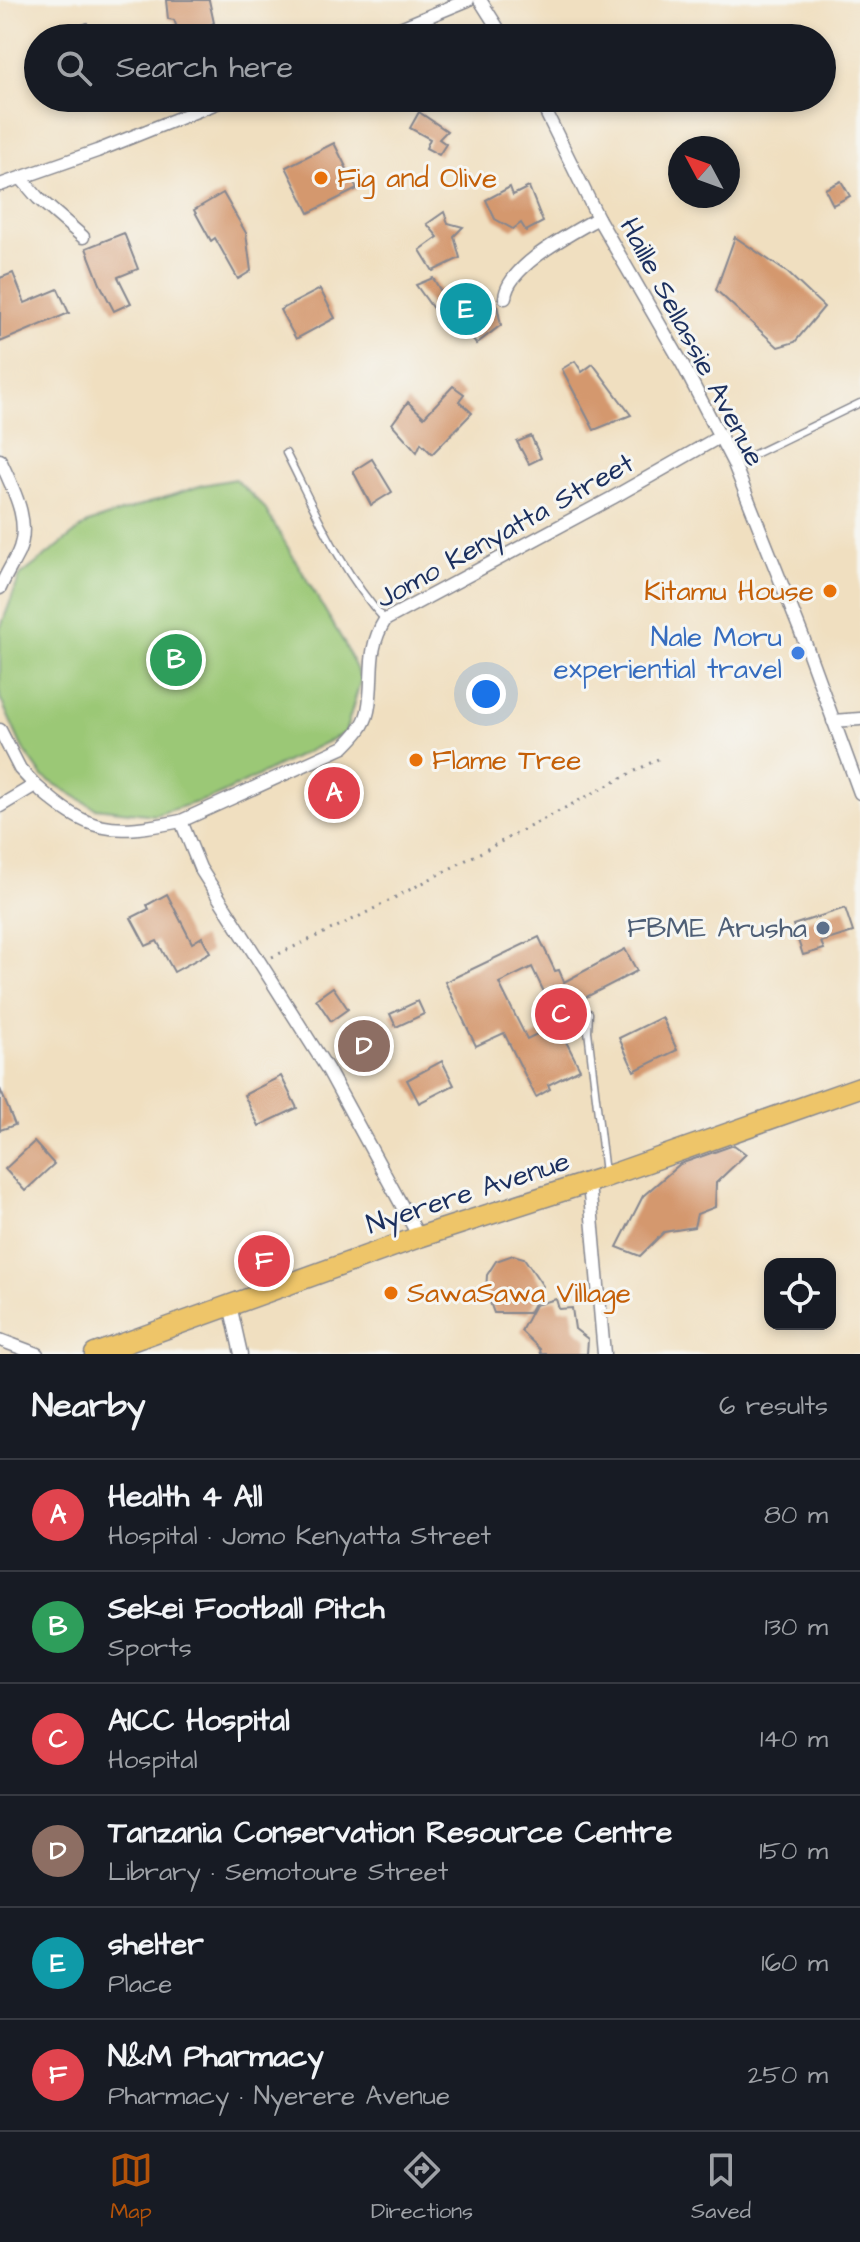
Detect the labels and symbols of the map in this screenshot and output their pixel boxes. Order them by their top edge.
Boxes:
north arrow [668,136,740,208]
place label: Fig and Olive [337,159,497,199]
marker: Fig and Olive [312,169,330,187]
street label: Haille Sellassie Avenue [610,211,774,473]
pin: E [440,279,492,339]
street label: Jomo Kenyatta Street [369,443,643,620]
place label: Kitamu House [644,572,814,611]
marker: Kitamu House [821,582,839,600]
place label: Nale Moru experiential travel [554,618,782,689]
pin: B [150,630,202,690]
marker: Nale Moru experiential travel [789,644,807,662]
your location [466,674,506,714]
place label: Flame Tree [432,741,581,780]
marker: Flame Tree [407,751,425,769]
pin: A [308,763,360,823]
place label: FBME Arusha [627,909,807,948]
marker: FBME Arusha [814,919,832,937]
pin: C [535,984,587,1044]
pin: D [338,1016,390,1076]
street label: Nyerere Avenue [361,1142,575,1246]
pin: F [238,1231,290,1291]
place label: SawaSawa Village [407,1274,631,1314]
marker: SawaSawa Village [382,1284,400,1302]

